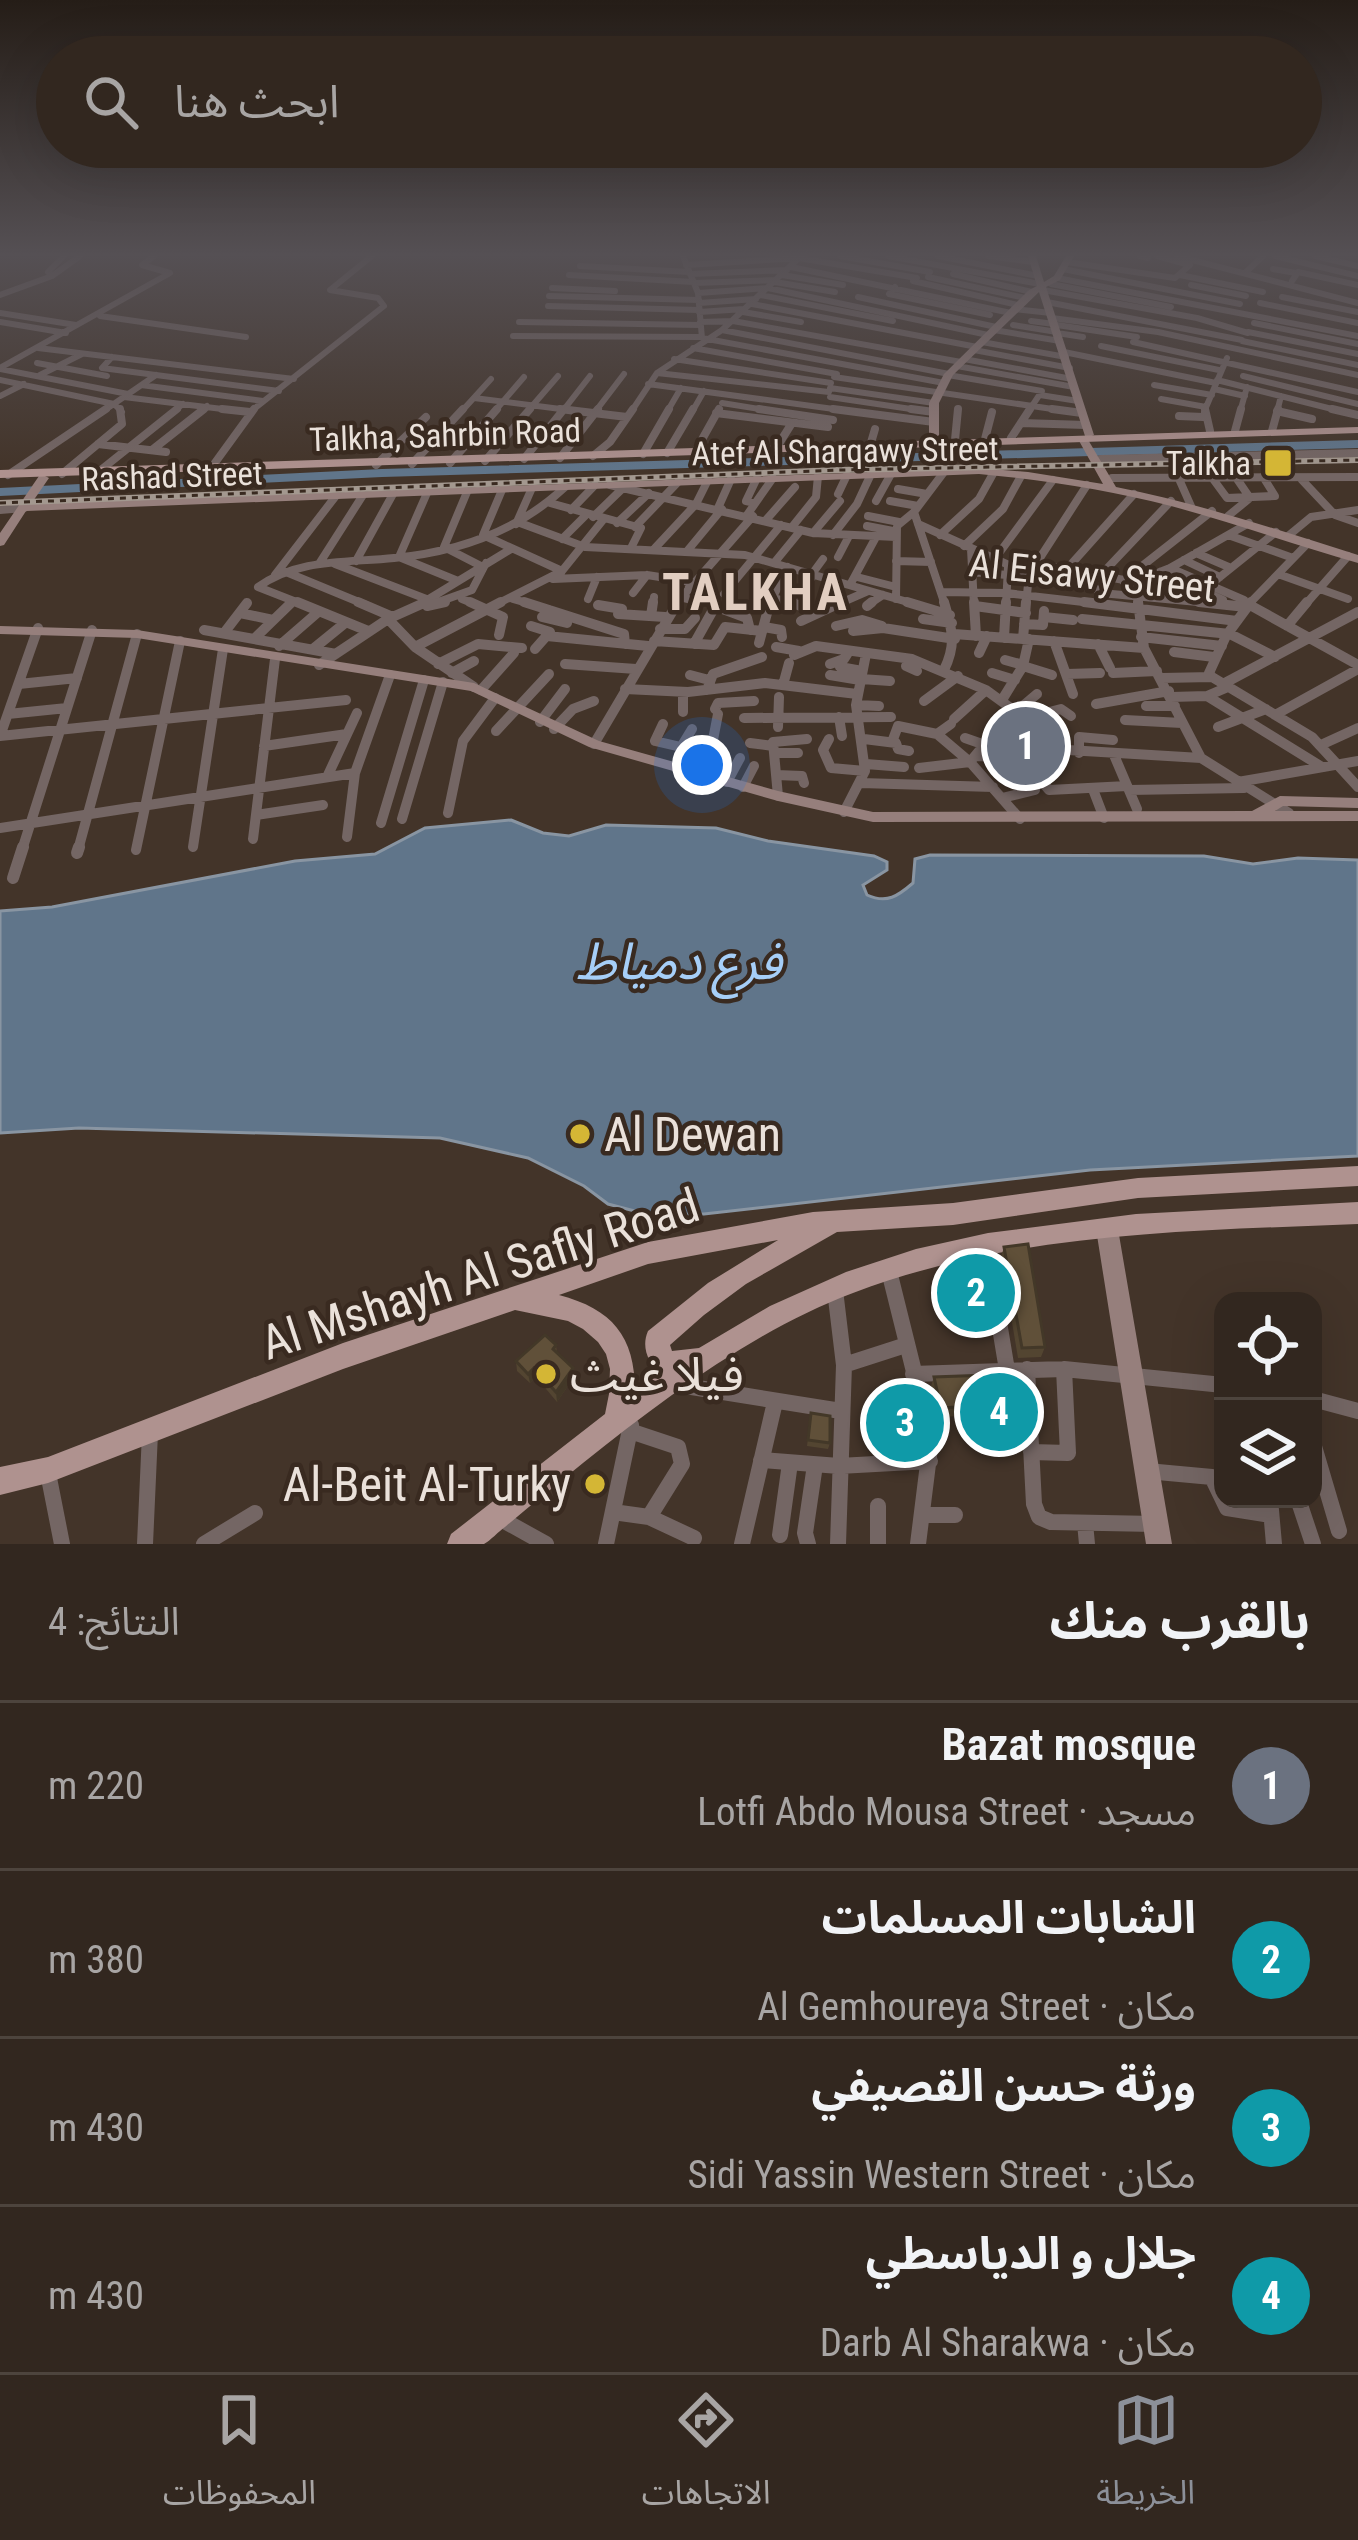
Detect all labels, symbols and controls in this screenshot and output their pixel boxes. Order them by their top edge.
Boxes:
search box [36,36,1322,168]
icon: search [78,69,144,135]
text: ابحث هنا [174,75,339,128]
street label: Talkha, Sahrbin Road [308,411,582,459]
street label: Atef Al Sharqawy Street [691,429,999,473]
place label: Talkha [1166,444,1251,483]
marker: Talkha [1262,447,1294,479]
street label: Rashad Street [81,453,263,499]
street label: Al Eisawy Street [967,540,1217,612]
district label: TALKHA [662,563,850,622]
pin: 1 [987,701,1065,791]
your location [672,735,732,795]
water label: فرع دمياط [576,932,784,1000]
place label: Al Dewan [604,1106,781,1163]
marker: Al Dewan [567,1121,593,1147]
street label: Al Mshayh Al Safly Road [254,1176,706,1372]
pin: 2 [937,1248,1015,1338]
map controls [1214,1292,1322,1508]
button: locate [1214,1292,1322,1400]
place label: فيلا غيث [570,1346,744,1403]
marker: فيلا غيث [533,1361,559,1387]
pin: 4 [960,1367,1038,1457]
pin: 3 [866,1378,944,1468]
button: layers [1214,1400,1322,1508]
place label: Al-Beit Al-Turky [283,1456,571,1513]
marker: Al-Beit Al-Turky [582,1471,608,1497]
text: بالقرب منك [1050,1591,1310,1650]
text: النتائج: 4 [48,1599,180,1645]
text: Bazat mosque [942,1718,1196,1771]
text: 220 m [48,1763,144,1809]
text: 1 [1261,1763,1281,1809]
text: مسجد · Lotfi Abdo Mousa Street [697,1789,1196,1835]
text: الشابات المسلمات [822,1891,1196,1944]
text: 380 m [48,1937,144,1983]
text: 2 [1261,1937,1281,1983]
text: مكان · Al Gemhoureya Street [757,1984,1196,2030]
text: ورثة حسن القصيفي [811,2059,1196,2112]
text: 430 m [48,2105,144,2151]
text: 3 [1261,2105,1281,2151]
text: مكان · Sidi Yassin Western Street [688,2152,1196,2198]
text: جلال و الدياسطي [866,2227,1196,2280]
text: 430 m [48,2273,144,2319]
text: 4 [1261,2273,1281,2319]
text: مكان · Darb Al Sharakwa [820,2320,1196,2366]
tab: المحفوظات [163,2387,316,2528]
tab: الاتجاهات [642,2387,771,2528]
tab: الخريطة [1096,2387,1195,2528]

